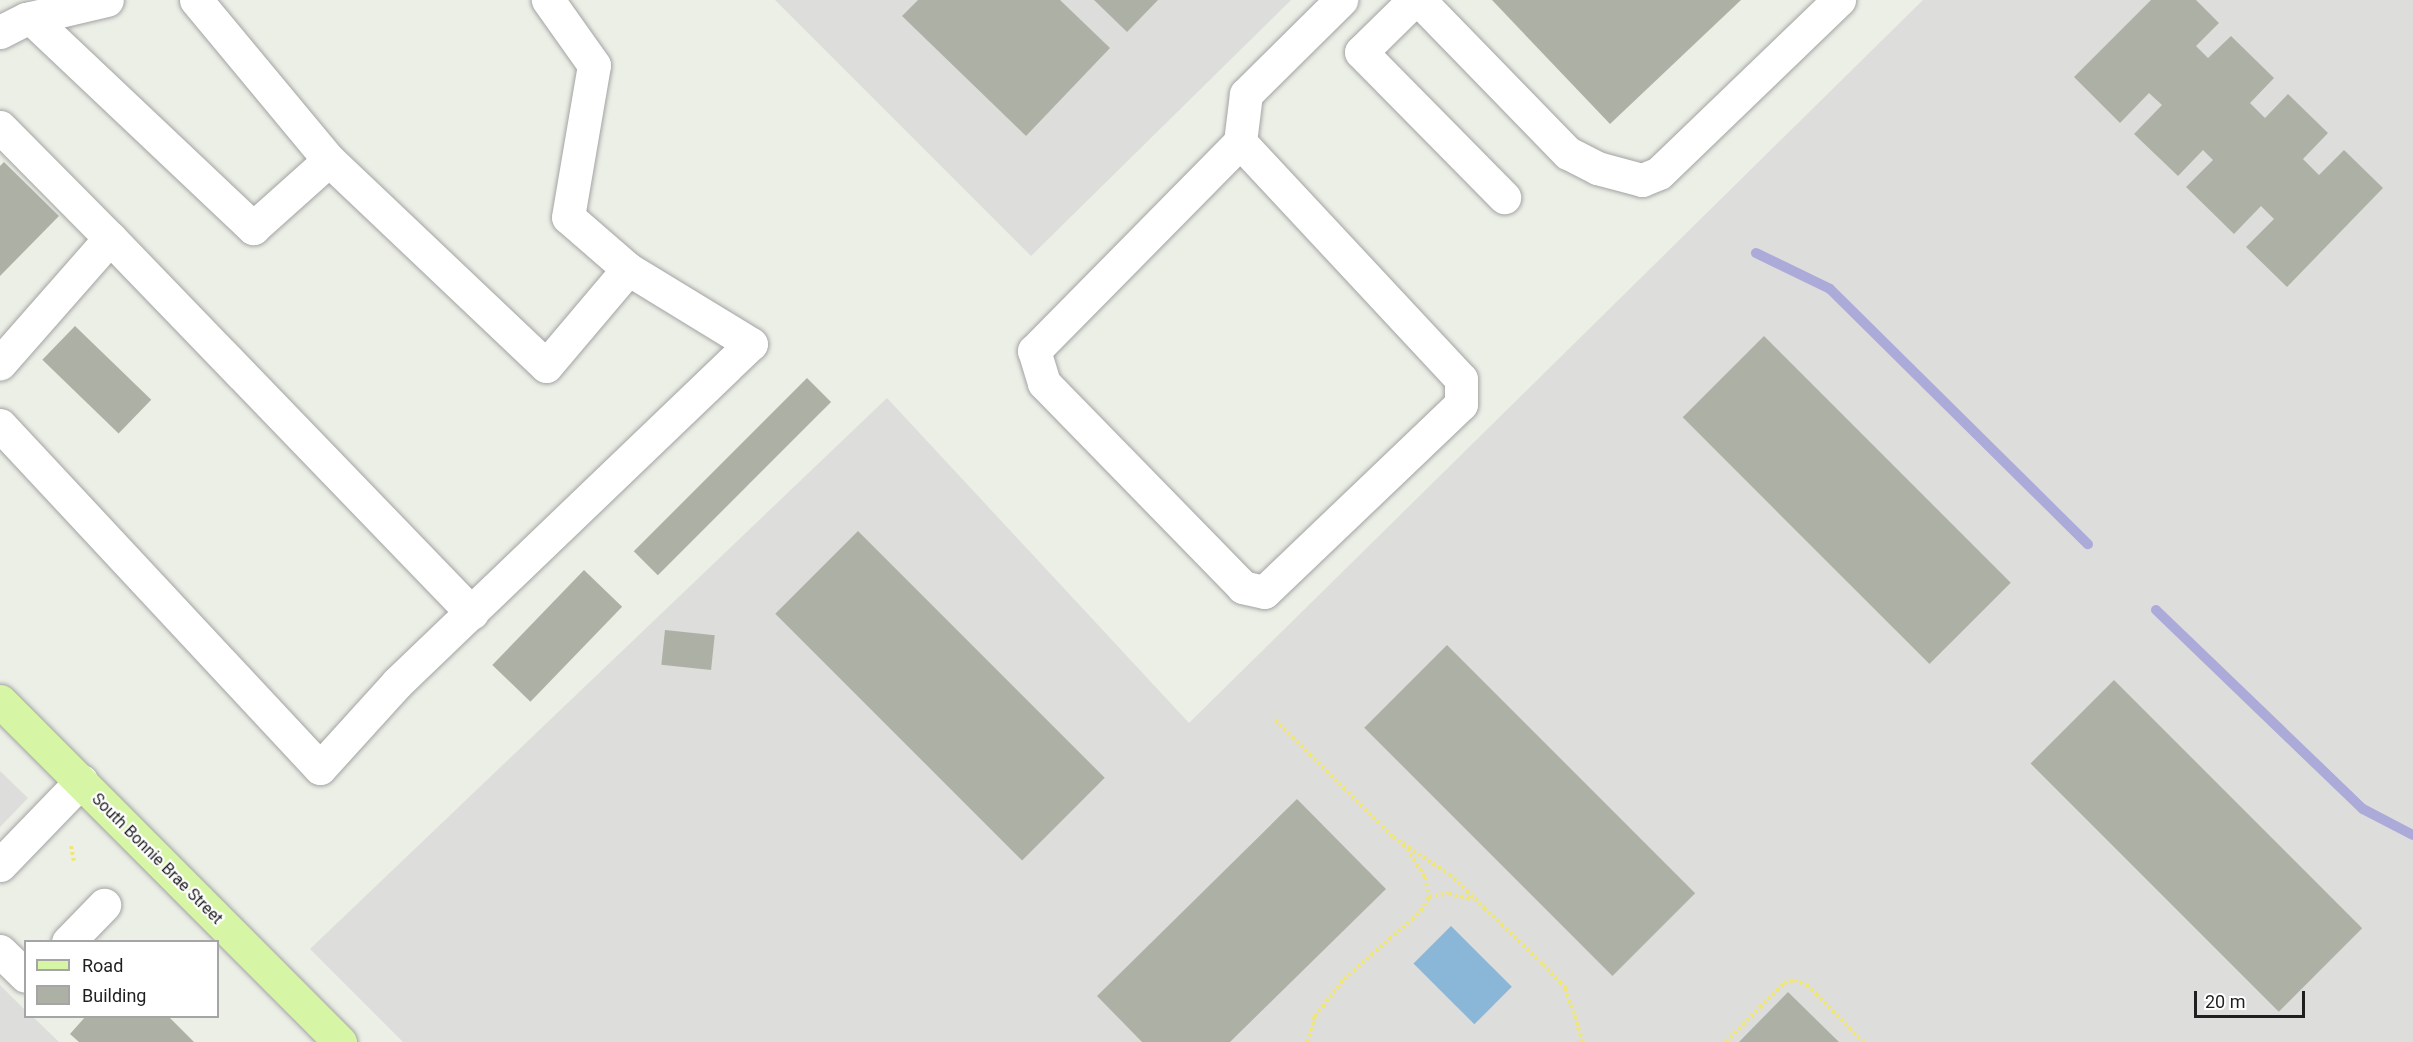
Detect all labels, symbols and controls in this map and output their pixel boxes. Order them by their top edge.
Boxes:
street label: South Bonnie Brae Street [88,790,226,928]
legend [24,940,219,1018]
text: Road [82,955,123,976]
scale bar [2197,979,2308,1017]
text: Building [82,985,146,1006]
text: 20 m [2205,991,2245,1012]

